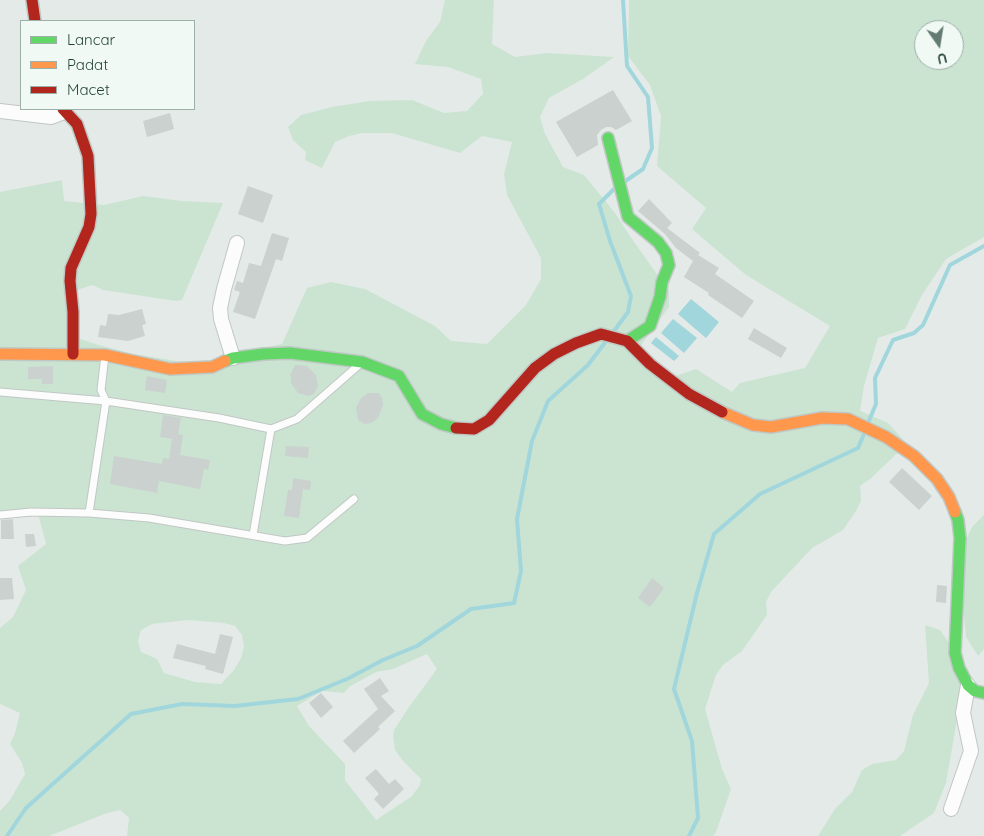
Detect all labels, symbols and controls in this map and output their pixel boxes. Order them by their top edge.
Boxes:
legend [20,20,195,110]
north arrow [914,20,964,70]
text: Lancar [67,30,115,49]
text: U [935,49,949,69]
text: Padat [67,55,108,74]
text: Macet [67,80,110,99]

